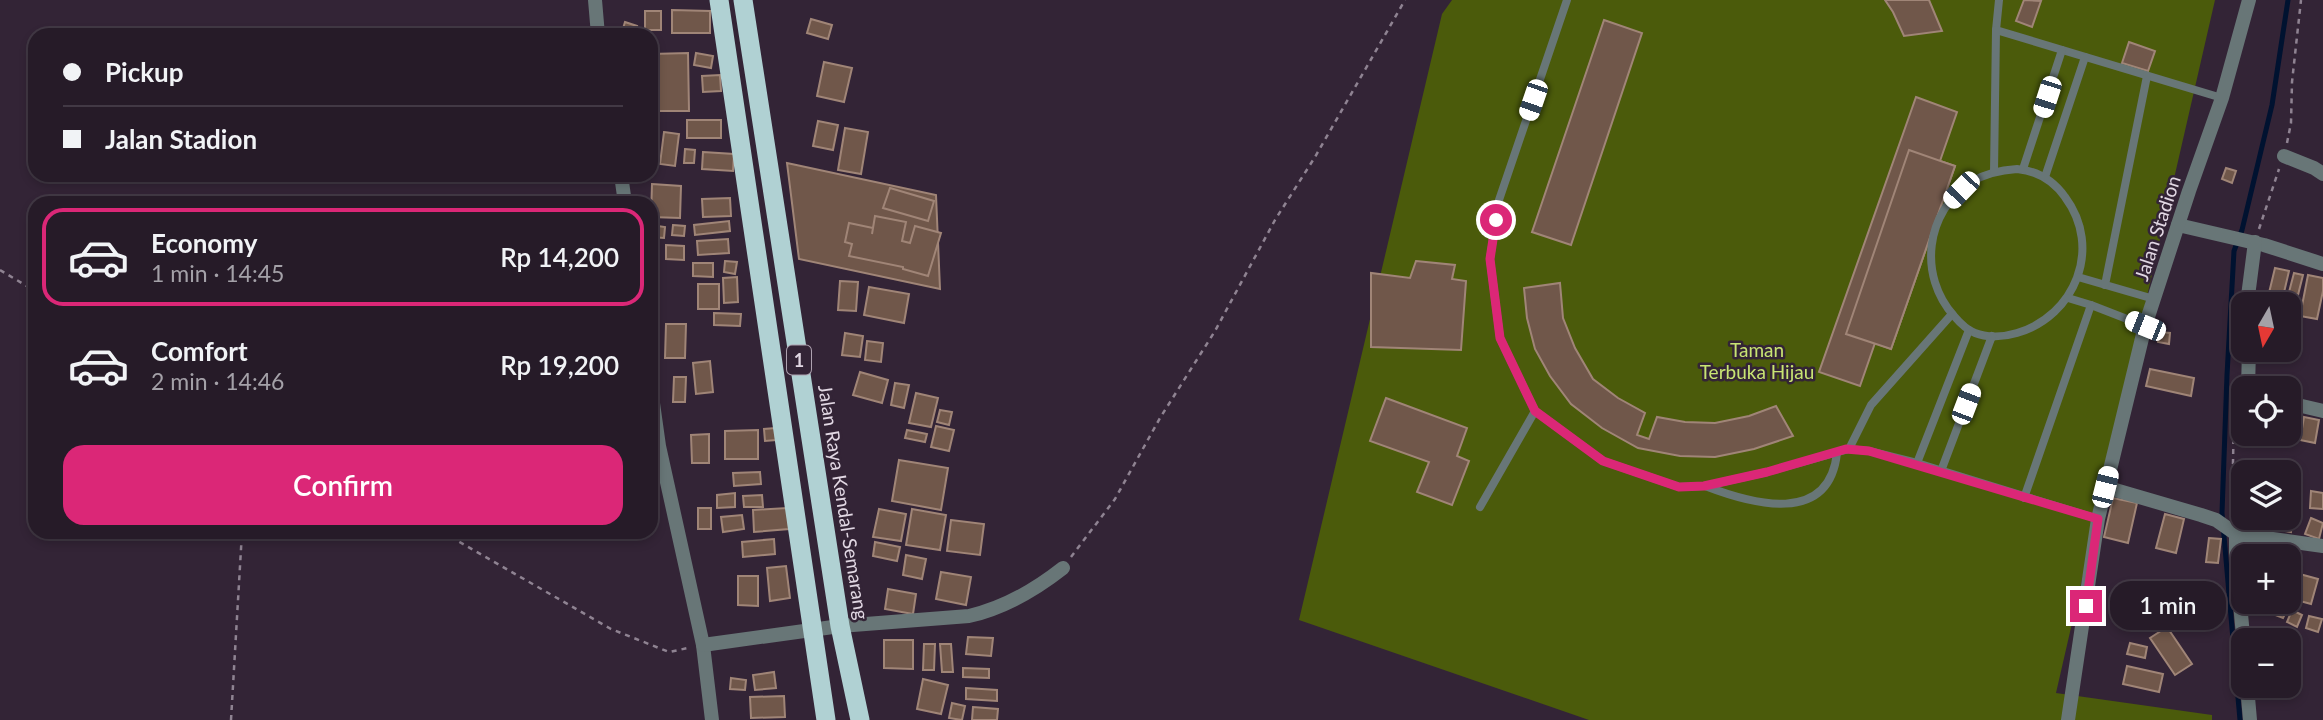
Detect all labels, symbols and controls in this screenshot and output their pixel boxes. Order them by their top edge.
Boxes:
text: Pickup [105,56,184,88]
car [2031,74,2064,120]
car [1517,77,1550,123]
text: Jalan Stadion [105,123,257,155]
car [1939,168,1984,212]
street label: Jalan Stadion [2129,173,2185,283]
route start [1480,204,1512,236]
icon: car [67,226,130,289]
text: Economy [151,227,257,259]
text: Rp 14,200 [500,241,619,273]
text: 1 min · 14:45 [151,259,284,287]
north arrow [2231,292,2301,362]
map controls [2231,292,2301,698]
car [2122,308,2169,344]
icon: car [67,334,130,397]
text: Comfort [151,335,248,367]
park label: Taman Terbuka Hijau [1700,338,1814,383]
road number: 1 [787,346,811,374]
text: Rp 19,200 [500,349,619,381]
text: 2 min · 14:46 [151,367,284,395]
button: locate [2231,376,2301,446]
car [1949,381,1984,427]
street label: Jalan Raya Kendal-Semarang [814,383,874,621]
button: Confirm [63,445,623,525]
button: layers [2231,460,2301,530]
car [2090,464,2121,510]
button: + [2231,544,2301,614]
callout: 1 min [2110,582,2226,630]
route end [2070,590,2102,622]
text: 1 min [2140,591,2196,619]
button: − [2231,628,2301,698]

